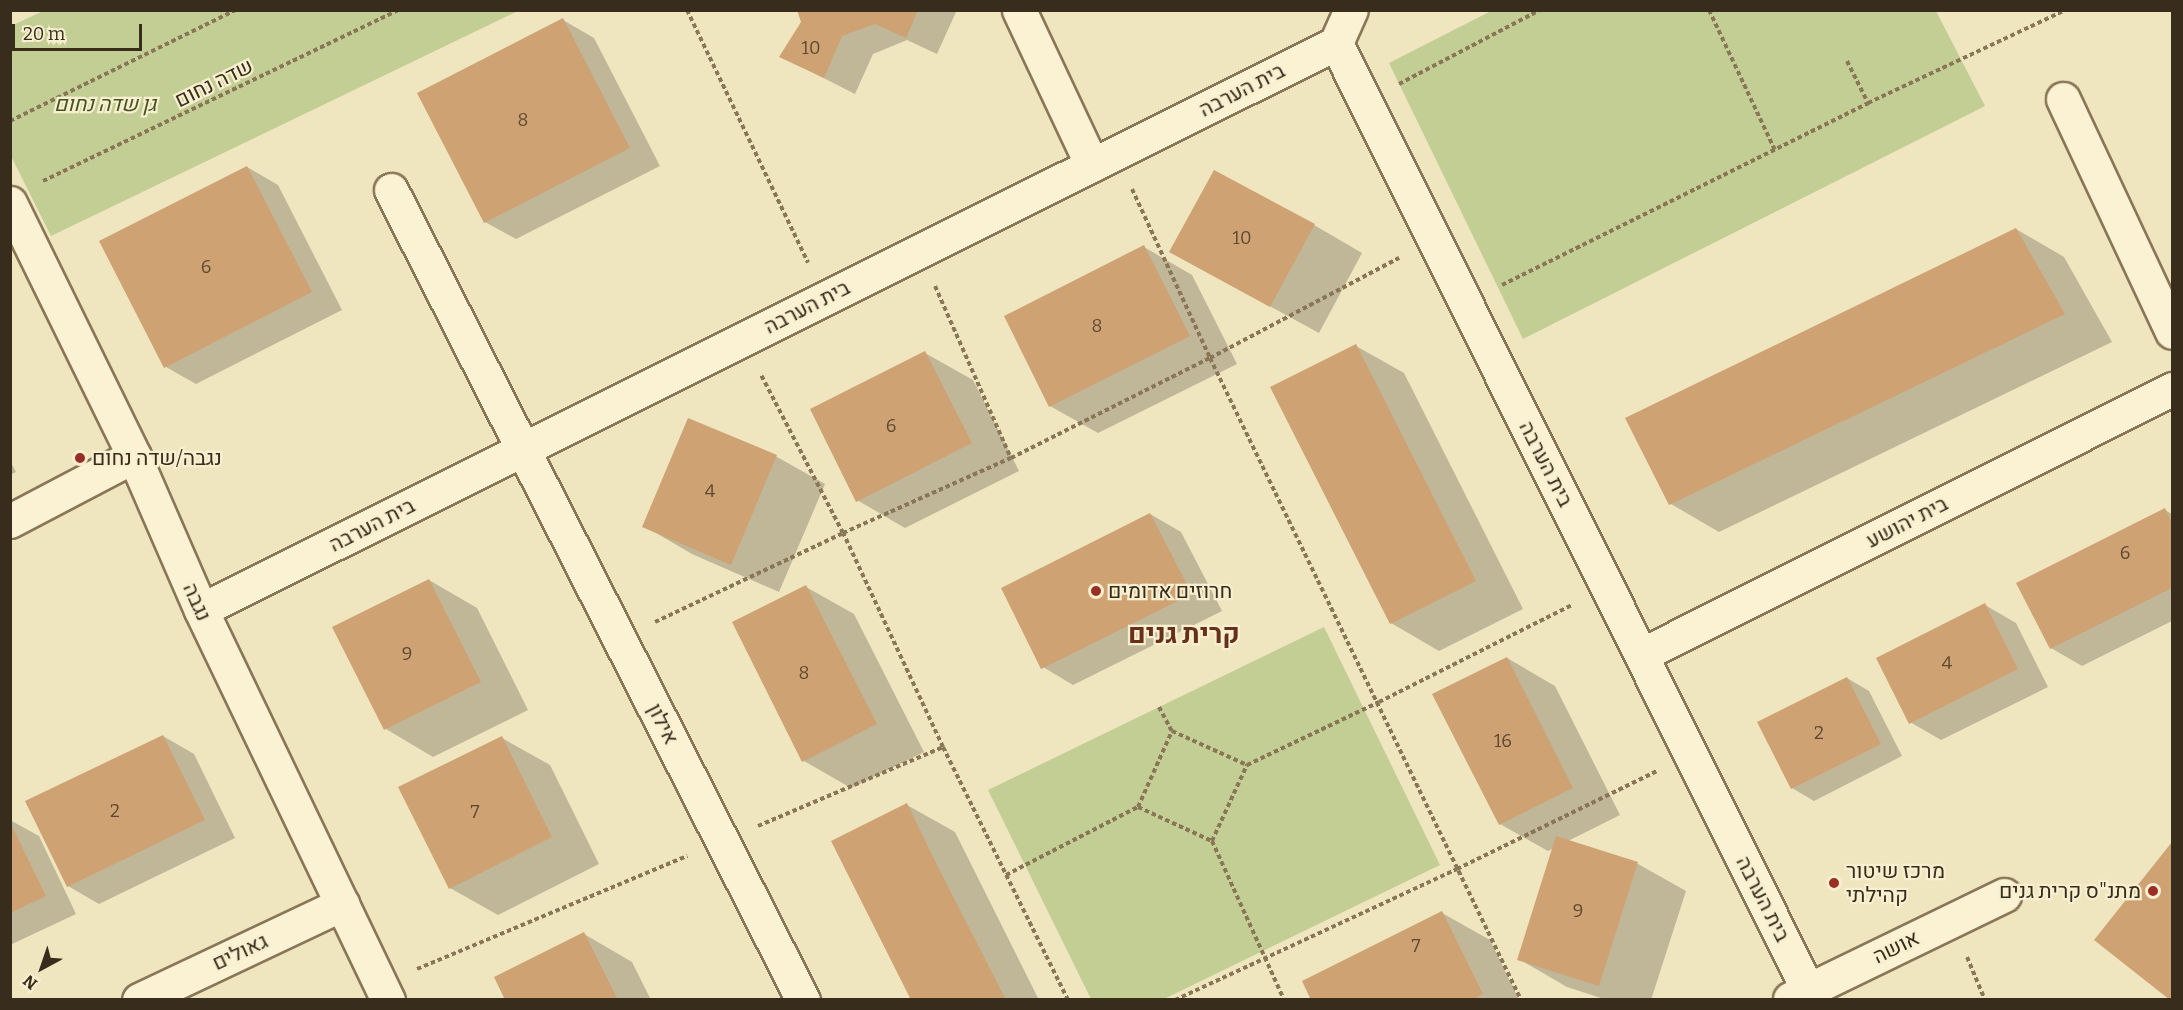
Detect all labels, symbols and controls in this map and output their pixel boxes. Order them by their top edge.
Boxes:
scale bar [15,12,146,50]
text: 20 m [23,23,65,45]
house number: 10 [802,37,820,59]
street label: שדה נחום [171,53,257,113]
street label: בית הערבה [1195,58,1289,122]
park label: גן שדה נחום [54,91,156,117]
house number: 8 [518,109,528,131]
house number: 10 [1233,227,1251,249]
house number: 6 [201,256,211,278]
street label: בית הערבה [760,275,854,339]
house number: 8 [1092,315,1102,337]
house number: 6 [886,415,896,437]
street label: בית הערבה [1514,417,1578,511]
place label: נגבה/שדה נחום [92,445,222,471]
marker: נגבה/שדה נחום [73,451,87,465]
house number: 4 [705,480,715,502]
street label: בית יהושע [1862,491,1952,553]
street label: בית הערבה [325,493,419,557]
house number: 6 [2120,542,2130,564]
place label: חרוזים אדומים [1108,578,1232,604]
street label: נגבה [178,579,216,625]
marker: חרוזים אדומים [1089,584,1103,598]
district label: קרית גנים [1128,619,1240,651]
house number: 9 [402,643,412,665]
house number: 4 [1942,652,1952,674]
house number: 8 [799,662,809,684]
street label: אילון [642,699,684,749]
house number: 2 [1814,722,1824,744]
house number: 16 [1494,730,1512,752]
house number: 2 [110,800,120,822]
house number: 7 [470,801,480,823]
street label: בית הערבה [1731,852,1795,946]
place label: מרכז שיטור קהילתי [1846,858,1945,908]
marker: מרכז שיטור קהילתי [1827,876,1841,890]
place label: מתנ"ס קרית גנים [1999,878,2141,904]
marker: מתנ"ס קרית גנים [2146,884,2160,898]
house number: 9 [1573,900,1583,922]
street label: אושה [1869,925,1923,969]
street label: גאולים [208,928,272,976]
house number: 7 [1411,935,1421,957]
north arrow [12,938,72,998]
text: N [19,971,41,993]

